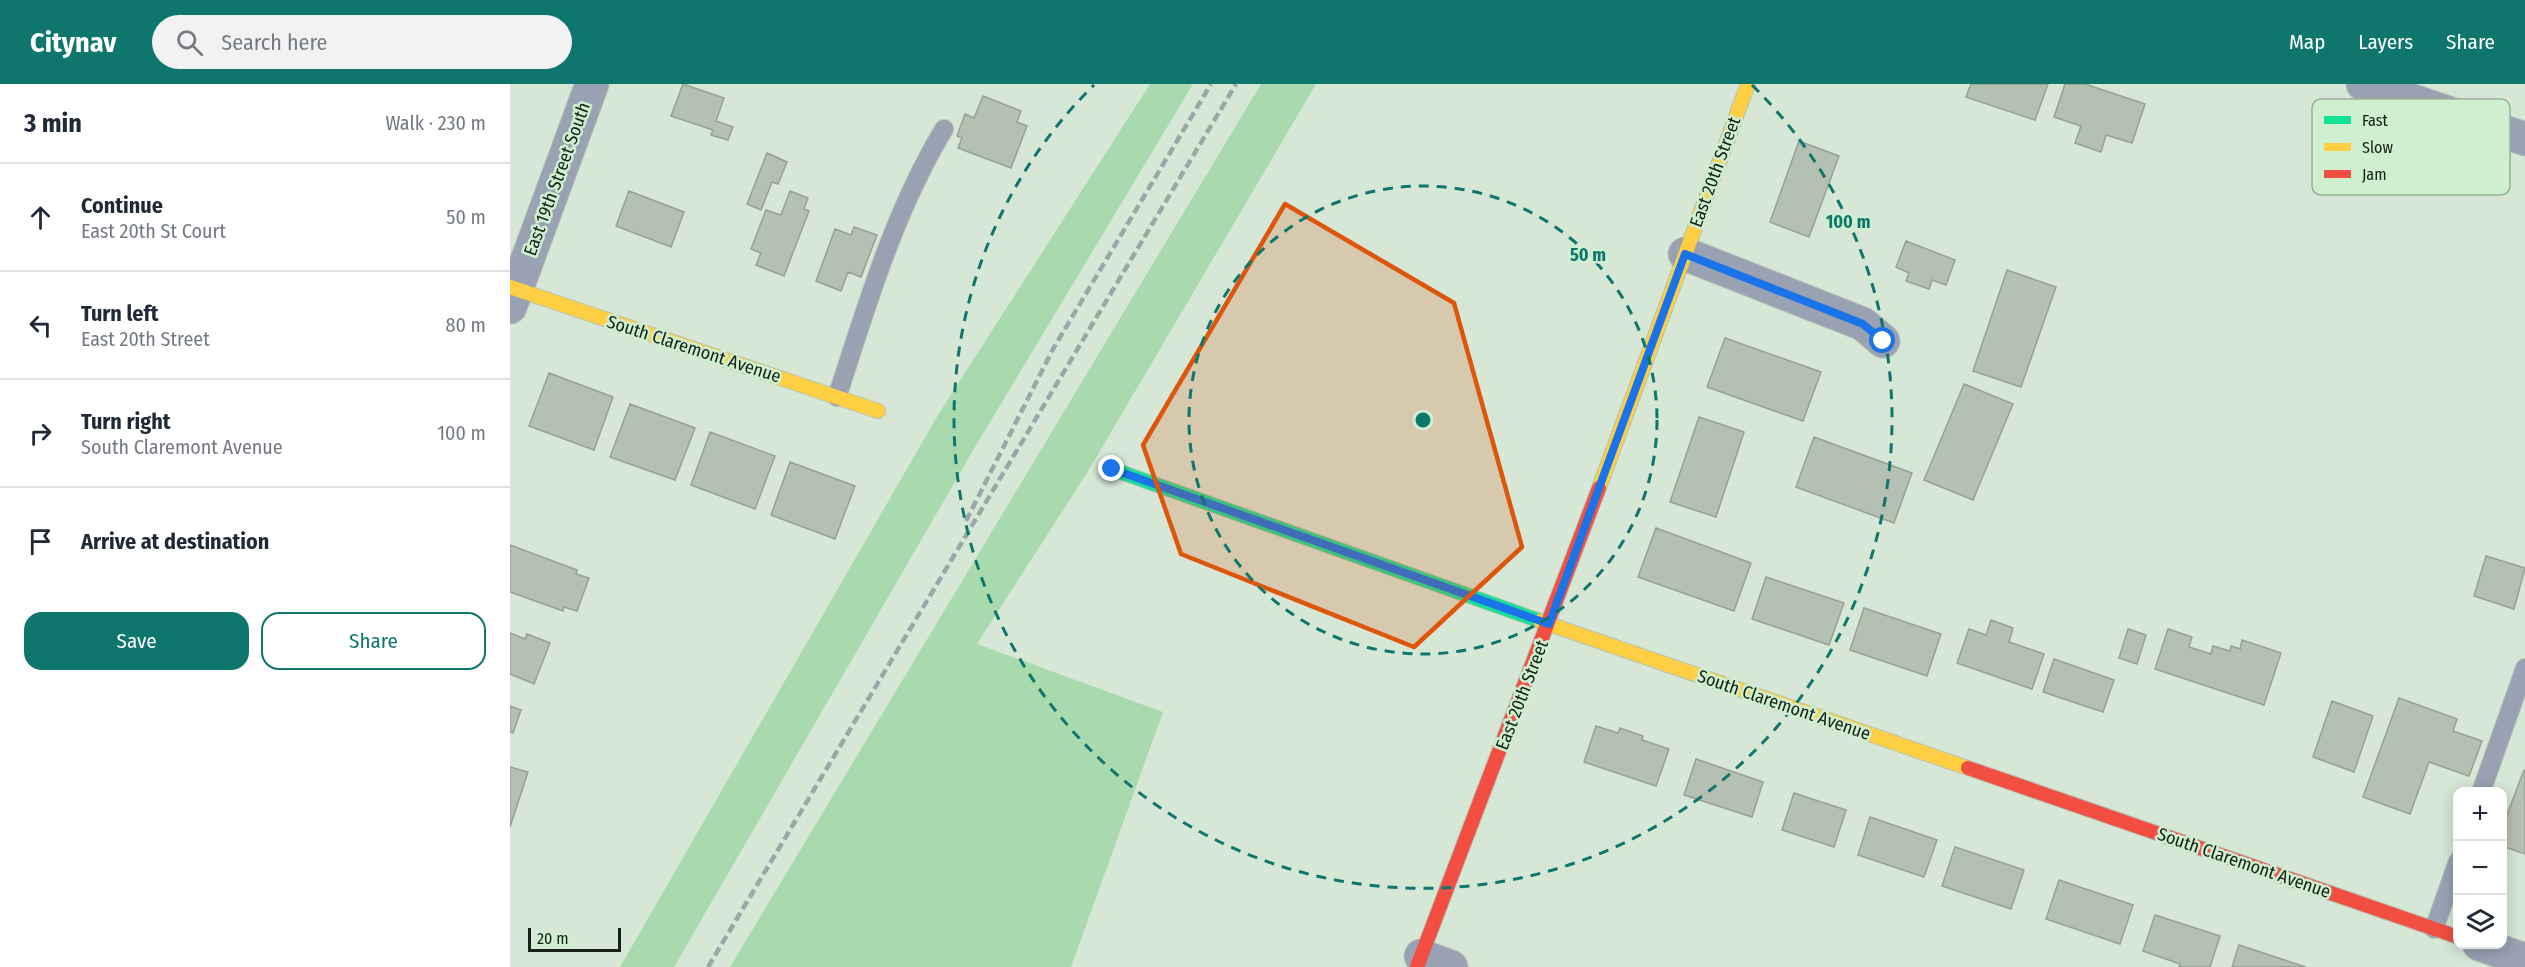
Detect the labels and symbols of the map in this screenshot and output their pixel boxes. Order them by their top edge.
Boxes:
street label: East 19th Street South [519,99,595,259]
legend [2312,99,2510,195]
text: Fast [2362,111,2389,130]
street label: East 20th Street [1685,114,1745,230]
text: Slow [2362,138,2393,157]
text: Jam [2362,165,2387,184]
text: 100 m [1826,211,1870,233]
text: 50 m [1570,244,1606,266]
street label: South Claremont Avenue [604,310,784,388]
route start [1869,327,1895,353]
centre of rings [1413,410,1433,430]
route end [1098,455,1124,481]
street label: East 20th Street [1491,637,1553,753]
street label: South Claremont Avenue [1695,665,1874,745]
street label: South Claremont Avenue [2155,823,2334,903]
scale bar [528,925,621,952]

